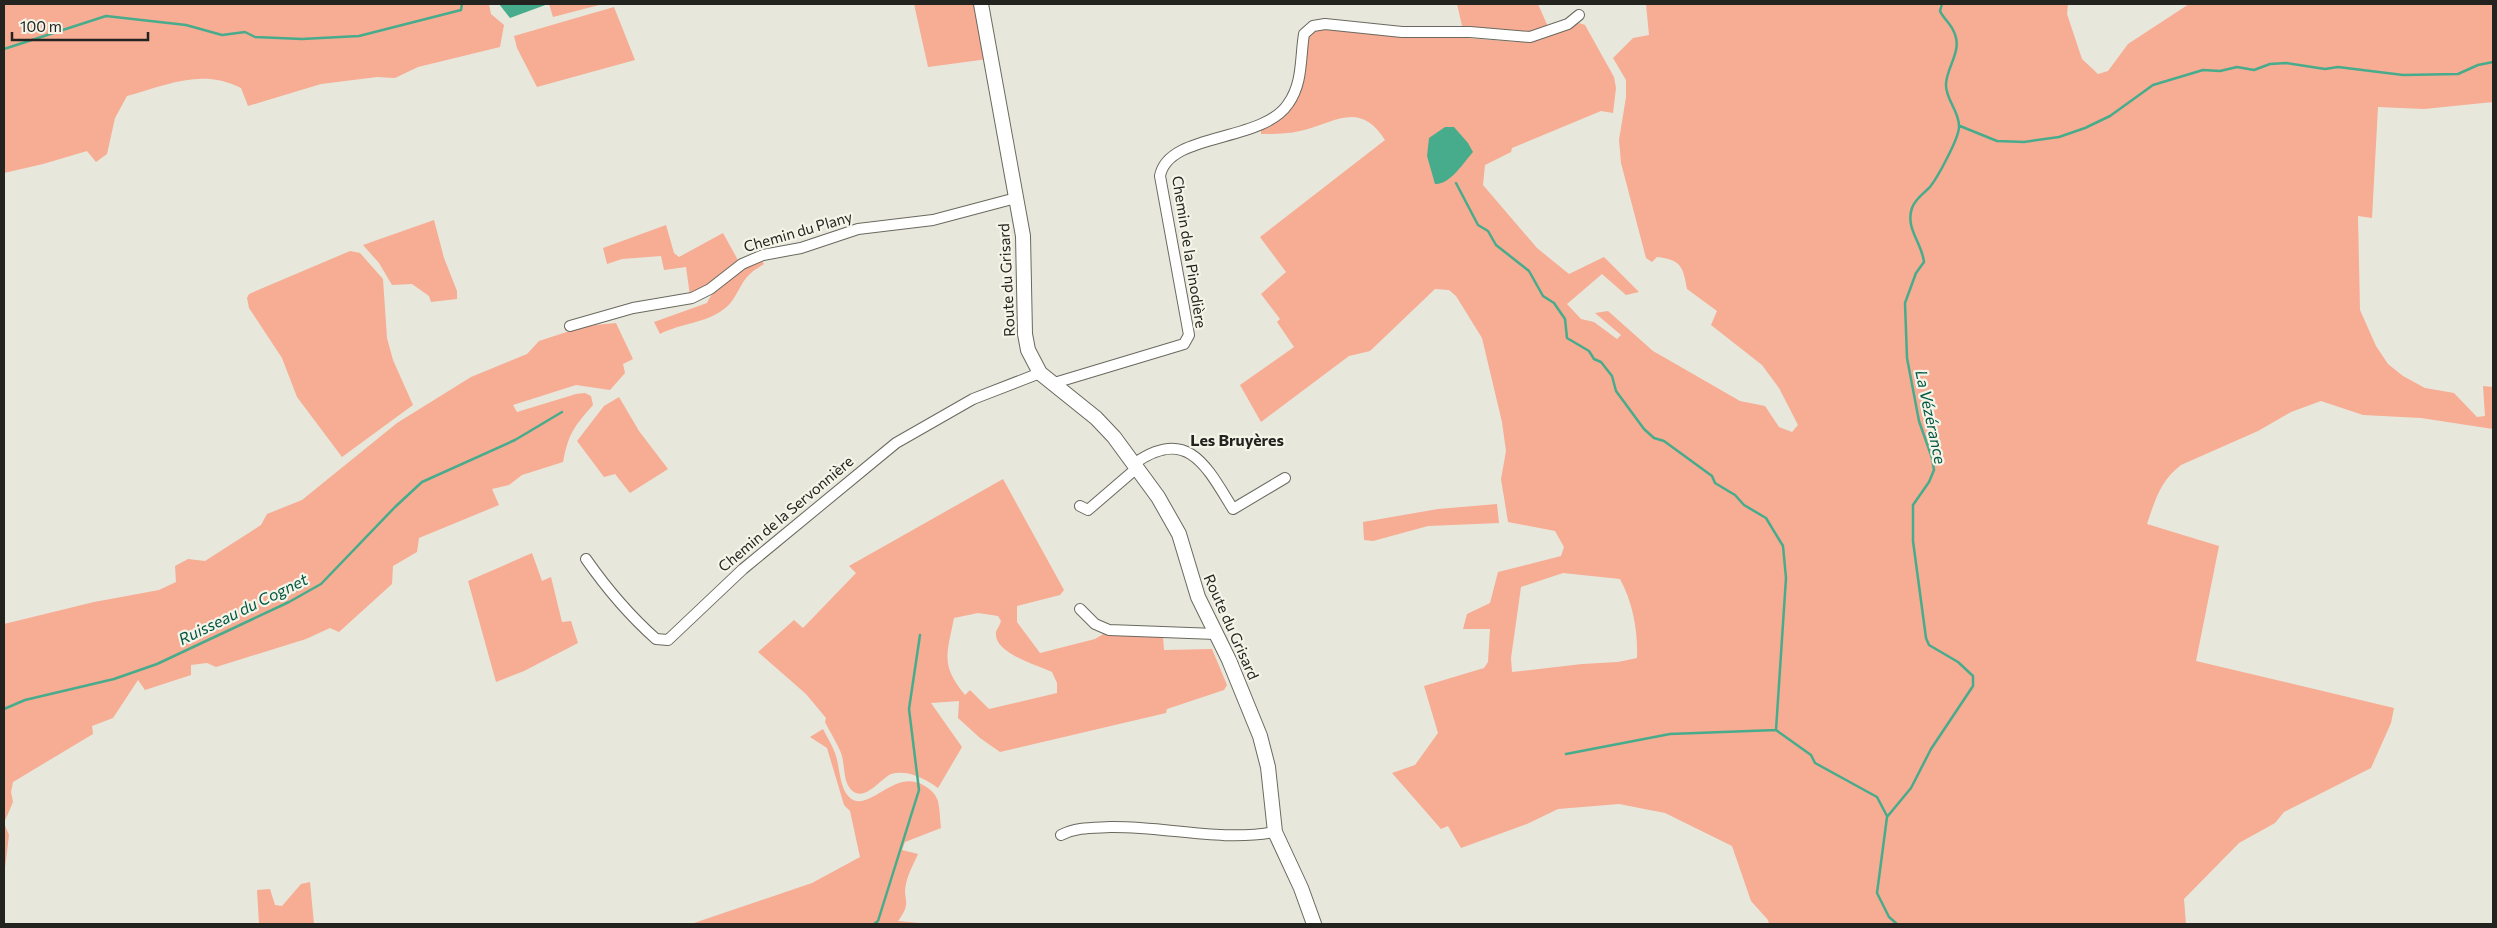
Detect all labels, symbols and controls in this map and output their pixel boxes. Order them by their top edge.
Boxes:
scale bar [12,10,149,42]
text: 100 m [20,17,62,35]
street label: Chemin de la Pinodière [1169,174,1211,329]
street label: Chemin du Plany [741,207,854,255]
street label: Route du Grisard [994,223,1018,337]
water label: La Vézérance [1912,368,1951,466]
district label: Les Bruyères [1190,430,1284,449]
street label: Chemin de la Servonnière [714,451,857,575]
water label: Ruisseau du Cognet [175,569,311,648]
street label: Route du Grisard [1201,571,1263,682]

